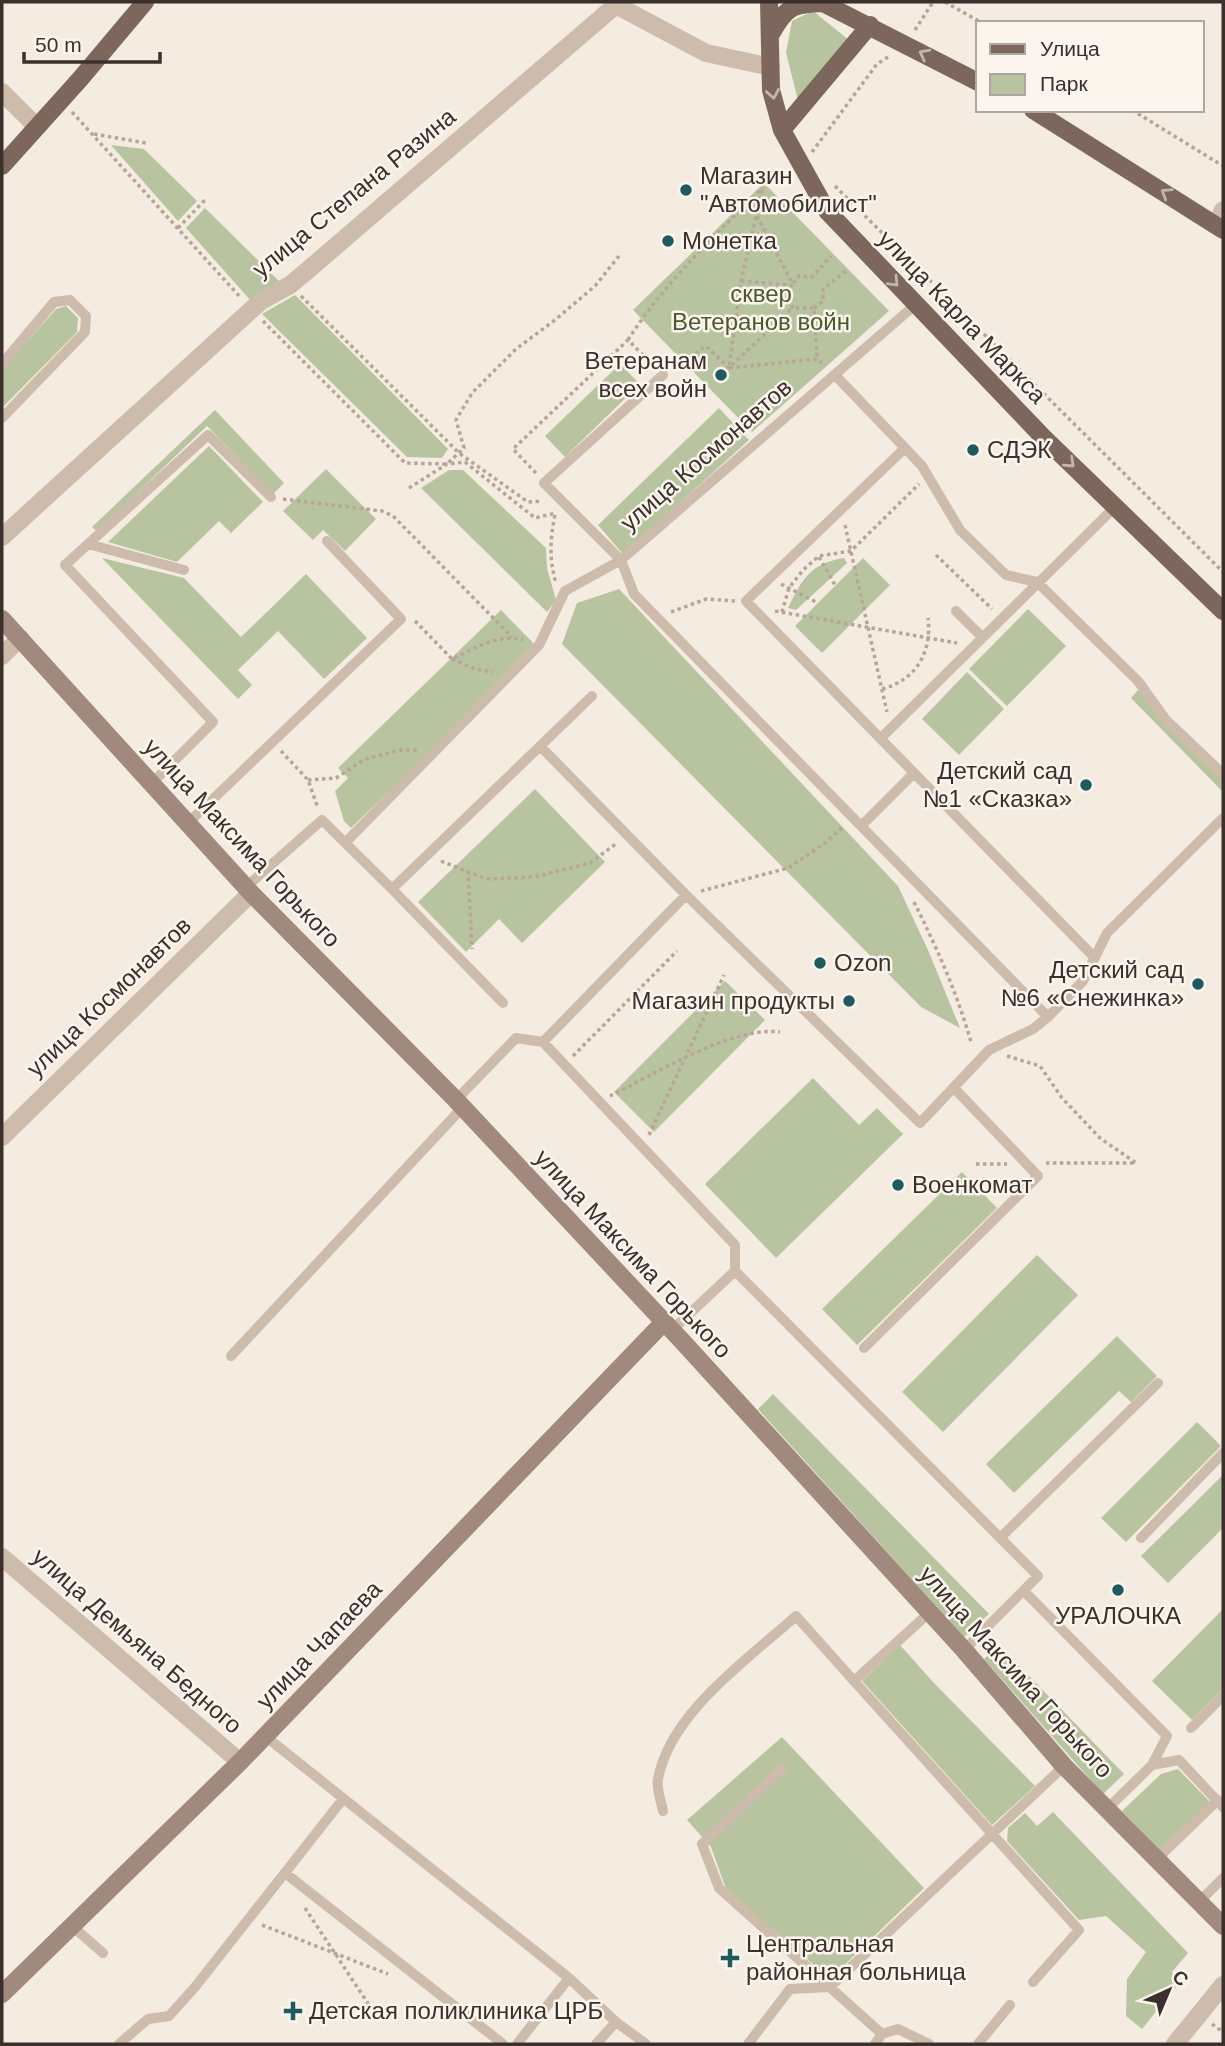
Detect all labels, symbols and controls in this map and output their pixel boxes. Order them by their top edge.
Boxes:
scale bar [24,21,161,65]
legend [976,21,1204,112]
text: 50 m [35,33,82,56]
text: Улица [1040,37,1100,60]
one-way arrow [919,48,931,62]
text: Парк [1040,72,1088,95]
one-way arrow [765,88,780,100]
street label: улица Степана Разина [247,102,461,283]
place label: Магазин "Автомобилист" [700,162,877,217]
marker: Магазин "Автомобилист" [678,182,694,198]
one-way arrow [1161,188,1174,201]
street label: улица Карла Маркса [873,225,1052,409]
place label: Монетка [682,227,777,254]
marker: Монетка [660,233,676,249]
one-way arrow [886,274,898,287]
park label: сквер Ветеранов войн [672,280,850,335]
place label: Ветеранам всех войн [585,347,707,402]
marker: Ветеранам всех войн [713,367,729,383]
street label: улица Космонавтов [615,373,797,536]
place label: СДЭК [987,436,1051,463]
marker: СДЭК [965,442,981,458]
one-way arrow [1062,454,1075,467]
street label: улица Максима Горького [139,733,346,953]
place label: Детский сад №1 «Сказка» [923,757,1072,812]
marker: Детский сад №1 «Сказка» [1078,777,1094,793]
street label: улица Космонавтов [21,911,196,1082]
place label: Ozon [834,949,891,976]
marker: Ozon [812,955,828,971]
place label: Детский сад №6 «Снежинка» [1001,956,1184,1011]
marker: Детский сад №6 «Снежинка» [1190,976,1206,992]
place label: Магазин продукты [632,987,835,1014]
marker: Магазин продукты [841,993,857,1009]
street label: улица Максима Горького [530,1144,737,1364]
place label: Военкомат [912,1171,1032,1198]
marker: Военкомат [890,1177,906,1193]
street label: улица Демьяна Бедного [27,1542,247,1739]
street label: улица Максима Горького [914,1560,1118,1783]
street label: улица Чапаева [251,1575,387,1714]
marker: УРАЛОЧКА [1110,1582,1126,1598]
place label: УРАЛОЧКА [1055,1602,1181,1629]
place label: Центральная районная больница [746,1930,966,1985]
marker: Центральная районная больница [720,1948,740,1968]
north arrow [1134,1955,1204,2025]
text: С [1168,1966,1193,1991]
place label: Детская поликлиника ЦРБ [309,1997,603,2024]
marker: Детская поликлиника ЦРБ [283,2001,303,2021]

